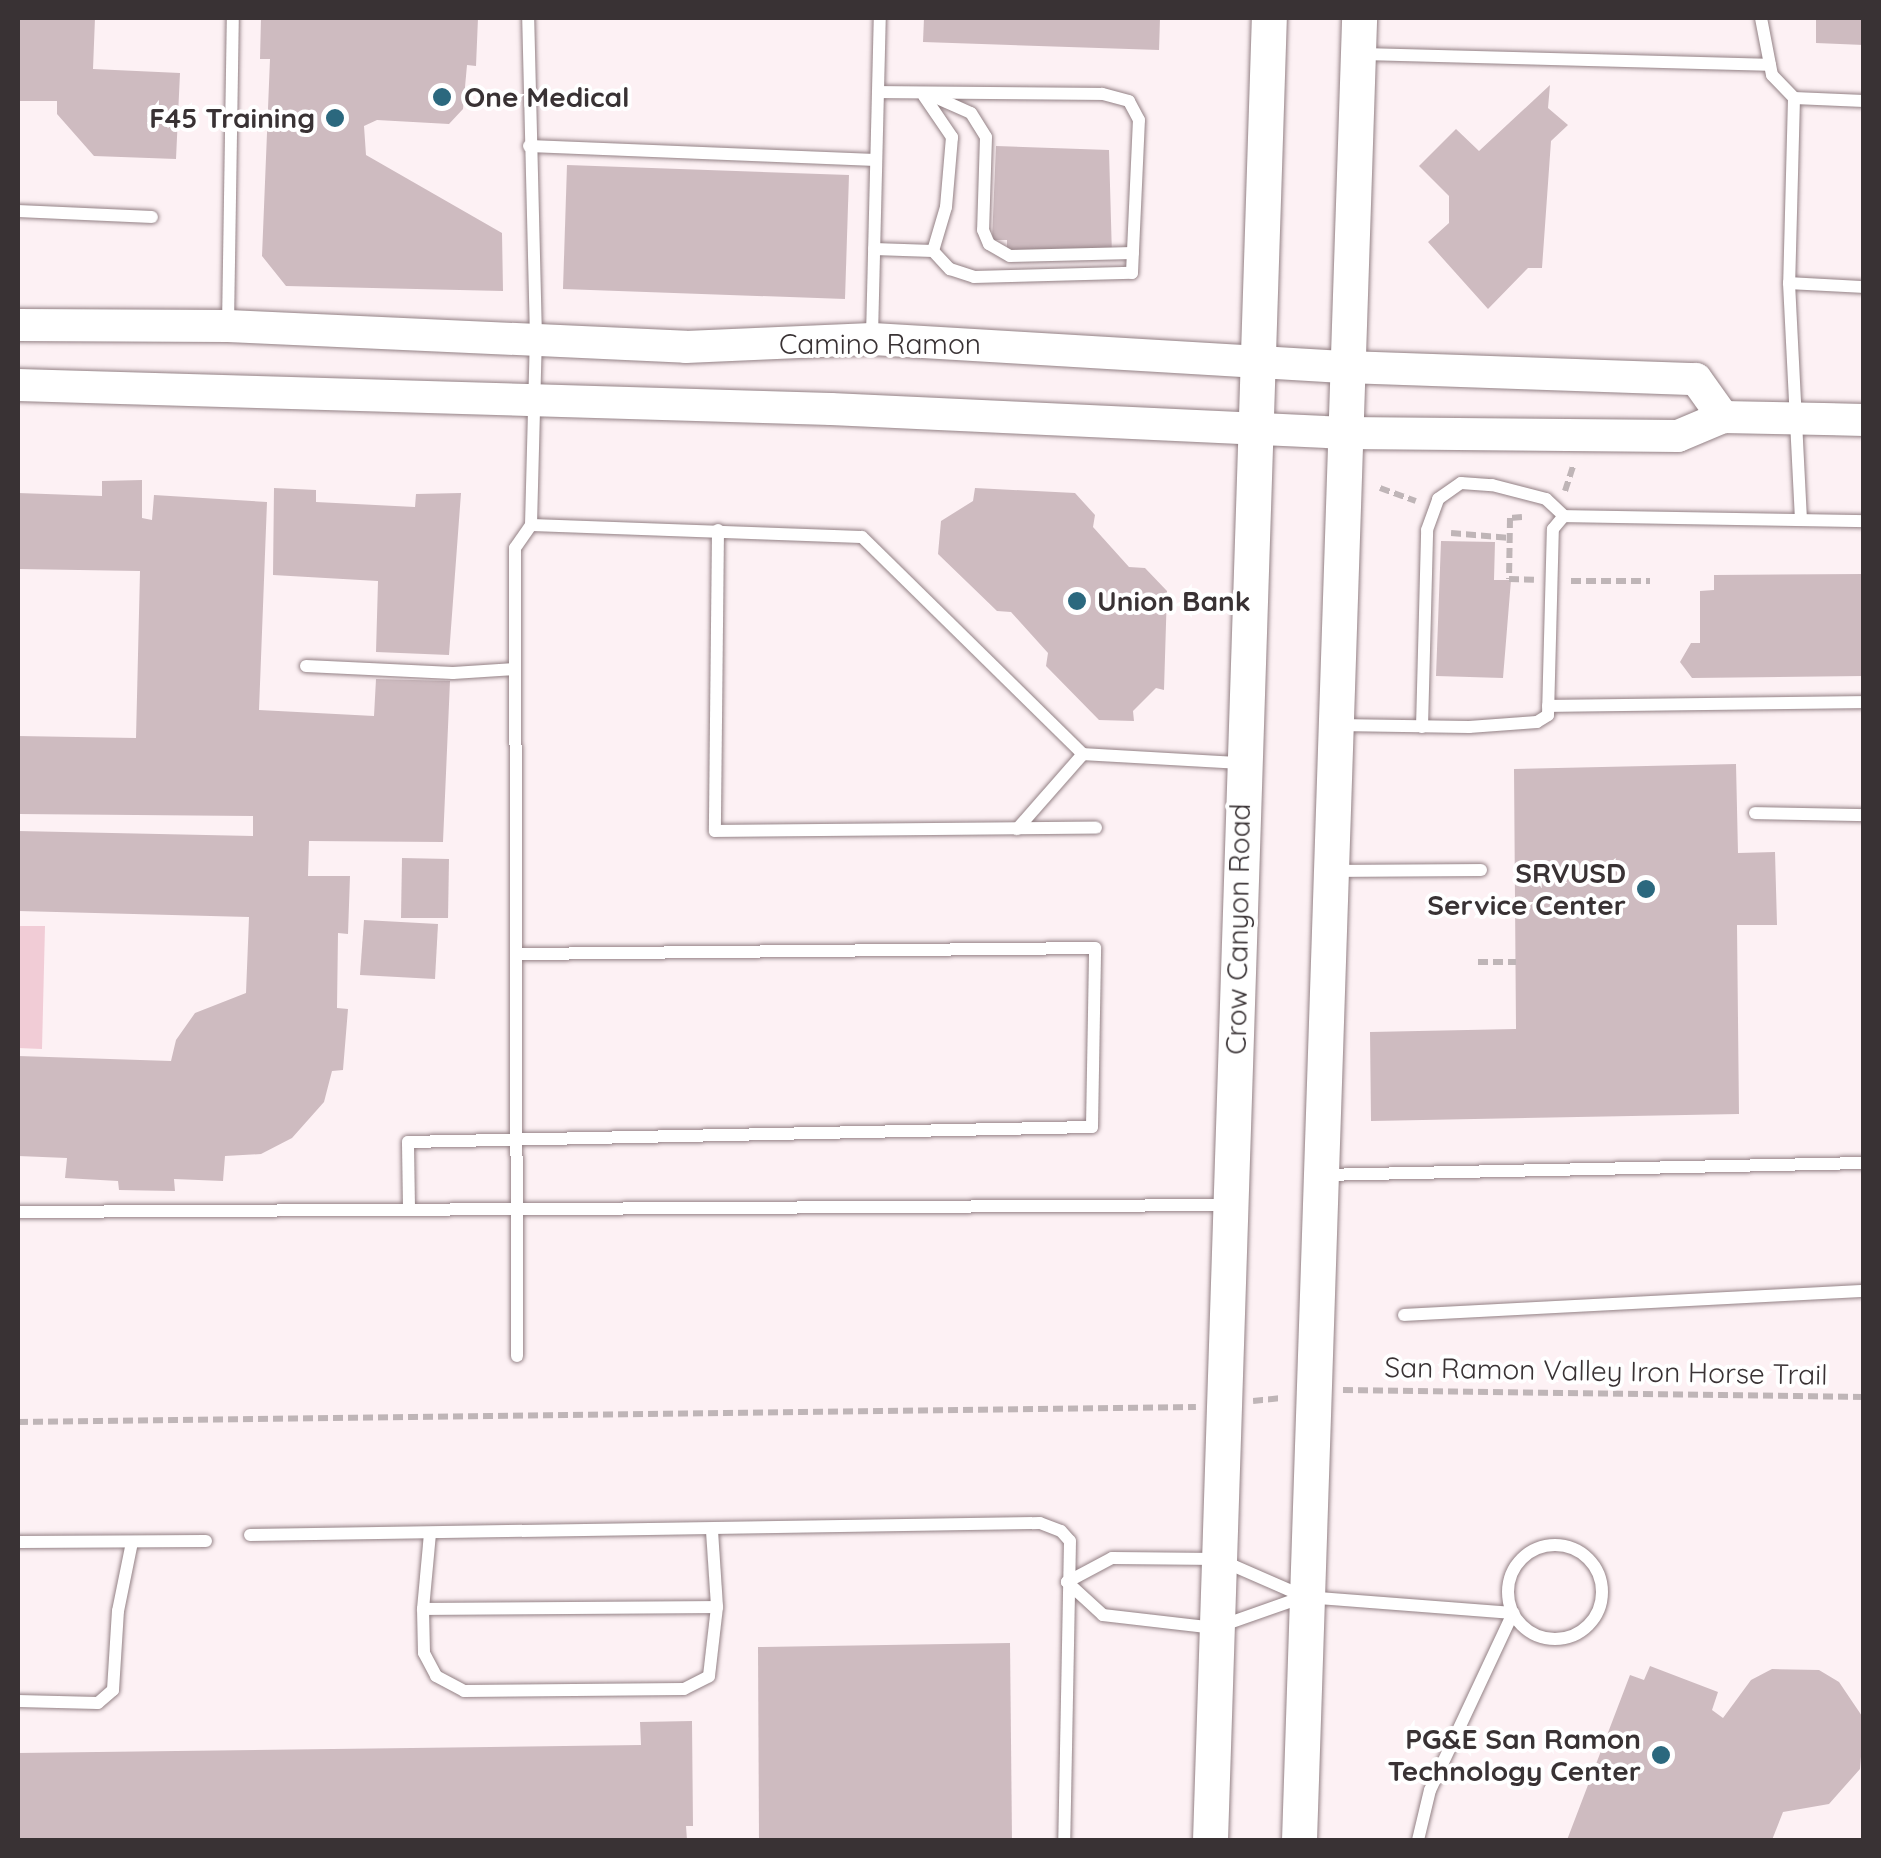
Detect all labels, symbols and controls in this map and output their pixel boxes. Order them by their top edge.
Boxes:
place label: One Medical [464,80,630,114]
marker: One Medical [429,84,455,110]
place label: F45 Training [149,101,315,135]
marker: F45 Training [324,107,346,129]
street label: Camino Ramon [779,327,981,361]
place label: Union Bank [1097,584,1251,618]
marker: Union Bank [1066,590,1088,612]
street label: Crow Canyon Road [1219,803,1257,1055]
place label: SRVUSD Service Center [1427,856,1626,922]
marker: SRVUSD Service Center [1635,878,1657,900]
street label: San Ramon Valley Iron Horse Trail [1384,1350,1828,1392]
place label: PG&E San Ramon Technology Center [1388,1722,1641,1788]
marker: PG&E San Ramon Technology Center [1650,1744,1672,1766]

